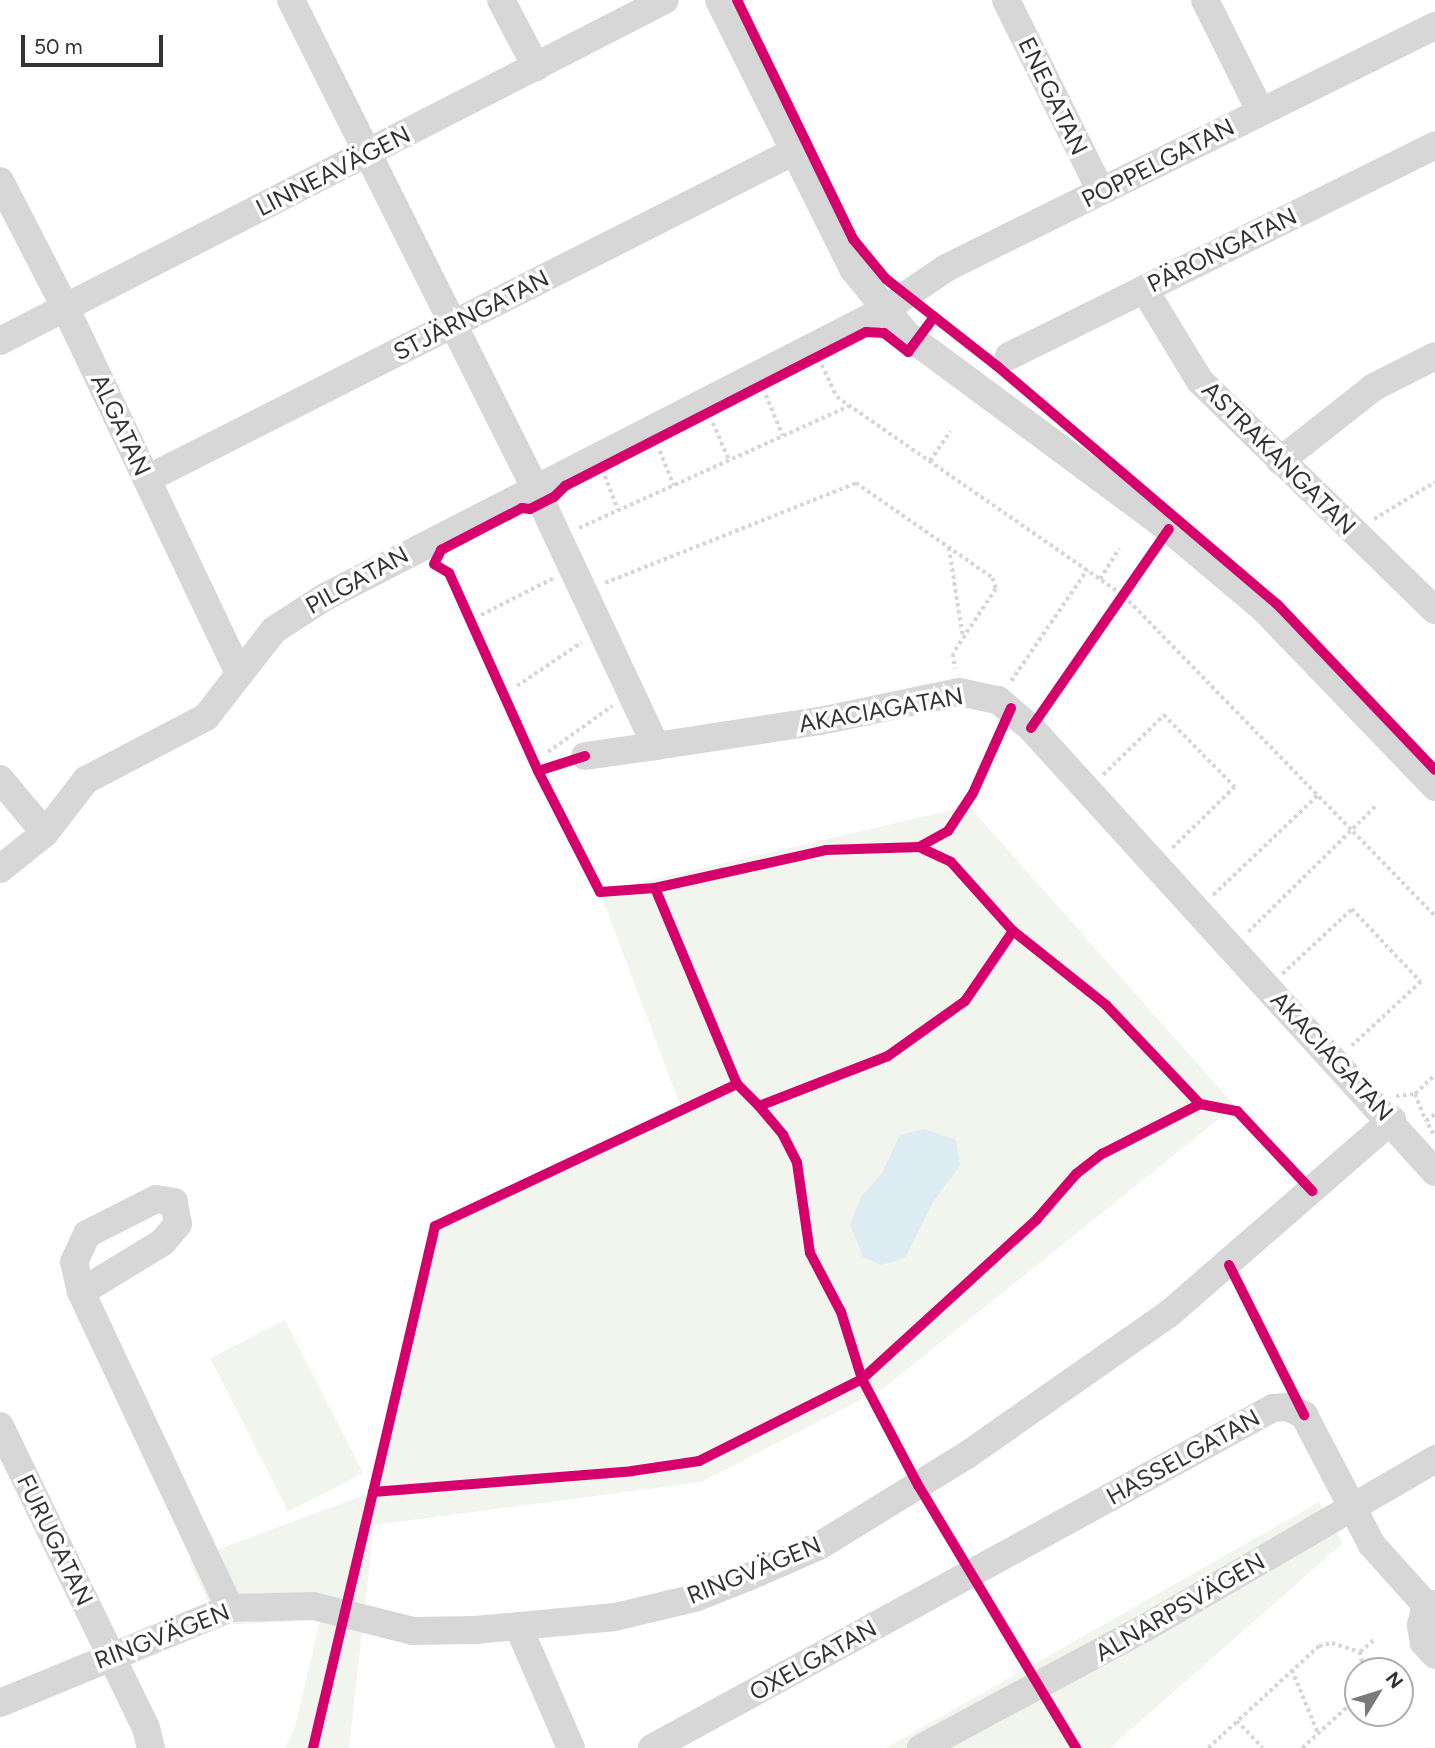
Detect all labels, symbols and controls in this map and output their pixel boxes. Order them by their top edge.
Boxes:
scale bar [24,21,166,65]
street label: ENEGATAN [1012,32,1094,160]
text: 50 m [34,34,83,59]
street label: POPPELGATAN [1077,112,1239,214]
street label: LINNEAVÄGEN [251,120,415,222]
street label: PÄRONGATAN [1143,201,1301,299]
street label: STJÄRNGATAN [388,263,554,367]
street label: ALGATAN [85,369,157,481]
street label: ASTRAKANGATAN [1196,375,1362,541]
street label: PILGATAN [300,540,414,620]
street label: AKACIAGATAN [797,681,965,739]
street label: AKACIAGATAN [1265,985,1399,1127]
street label: HASSELGATAN [1101,1403,1265,1511]
street label: FURUGATAN [11,1470,99,1610]
street label: RINGVÄGEN [683,1530,825,1610]
street label: ALNARPSVÄGEN [1090,1547,1270,1667]
street label: RINGVÄGEN [90,1597,234,1675]
street label: OXELGATAN [745,1613,881,1707]
north arrow [1344,1657,1414,1727]
text: N [1381,1667,1408,1693]

